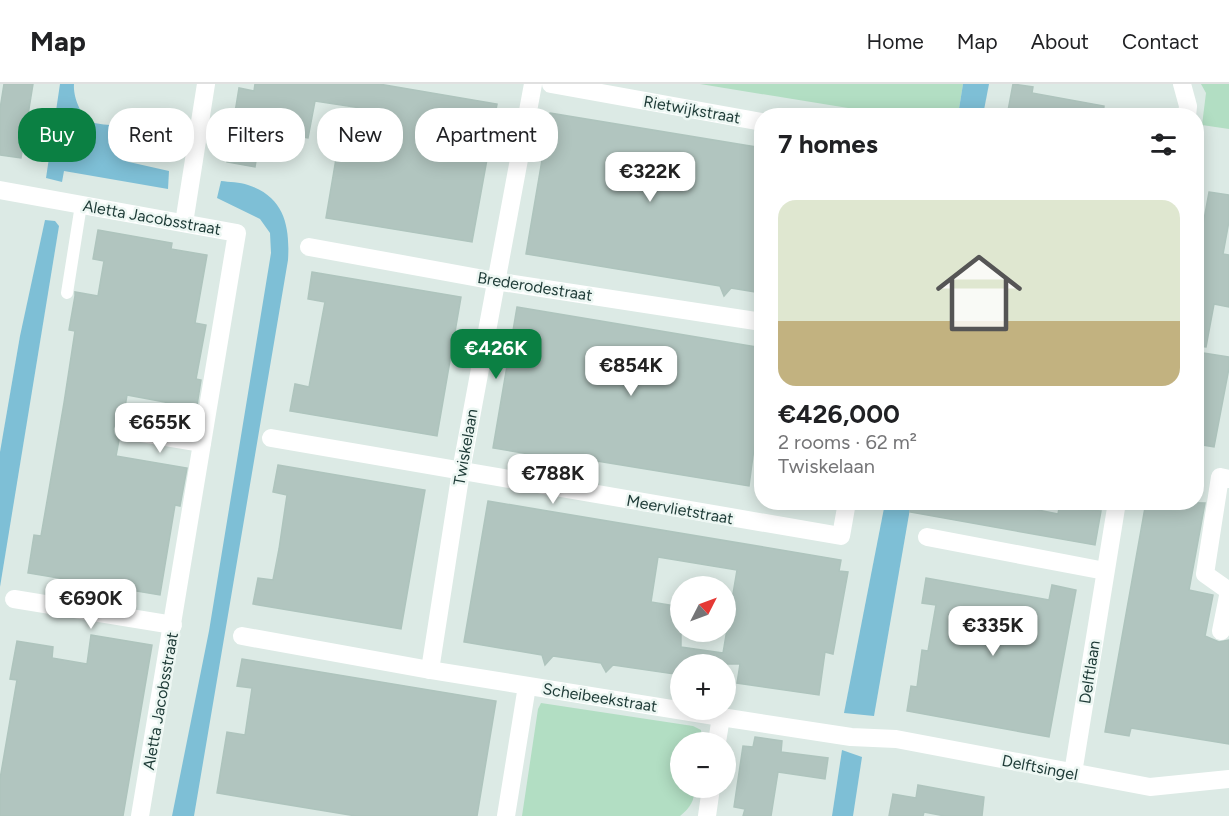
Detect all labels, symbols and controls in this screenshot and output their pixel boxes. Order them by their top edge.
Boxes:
text: Map [30,24,86,58]
text: Home [867,29,924,54]
text: Map [957,29,998,54]
text: About [1031,29,1089,54]
text: Contact [1122,29,1199,54]
street label: Rietwijkstraat [642,92,742,127]
chip: Buy [18,108,96,162]
chip: Rent [108,108,194,162]
chip: Filters [206,108,305,162]
chip: New [317,108,403,162]
chip: Apartment [415,108,558,162]
text: 7 homes [778,128,878,160]
icon: filters [1147,128,1180,161]
pin: €322K [608,152,692,203]
text: €322K [619,159,681,183]
street label: Aletta Jacobsstraat [81,196,222,239]
icon: home [925,239,1033,347]
street label: Brederodestraat [476,268,594,305]
pin: €426K [454,329,538,380]
text: €426K [464,336,528,360]
pin: €854K [589,346,673,397]
text: €854K [599,353,663,377]
text: €426,000 [778,398,900,430]
pin: €655K [118,403,202,454]
street label: Twiskelaan [449,407,482,487]
text: €655K [129,410,191,434]
text: 2 rooms · 62 m² [778,430,917,454]
pin: €788K [511,454,595,505]
text: Twiskelaan [778,454,875,478]
text: €788K [522,461,584,485]
street label: Meervlietstraat [625,491,735,528]
north arrow [670,576,736,642]
map controls [670,576,736,798]
pin: €690K [49,579,133,630]
text: €690K [59,586,123,610]
pin: €335K [951,606,1035,657]
text: €335K [962,613,1024,637]
street label: Aletta Jacobsstraat [139,631,182,772]
street label: Delftlaan [1075,639,1104,705]
button: + [670,654,736,720]
street label: Scheibeekstraat [541,679,659,716]
button: − [670,732,736,798]
street label: Delftsingel [1000,751,1079,784]

